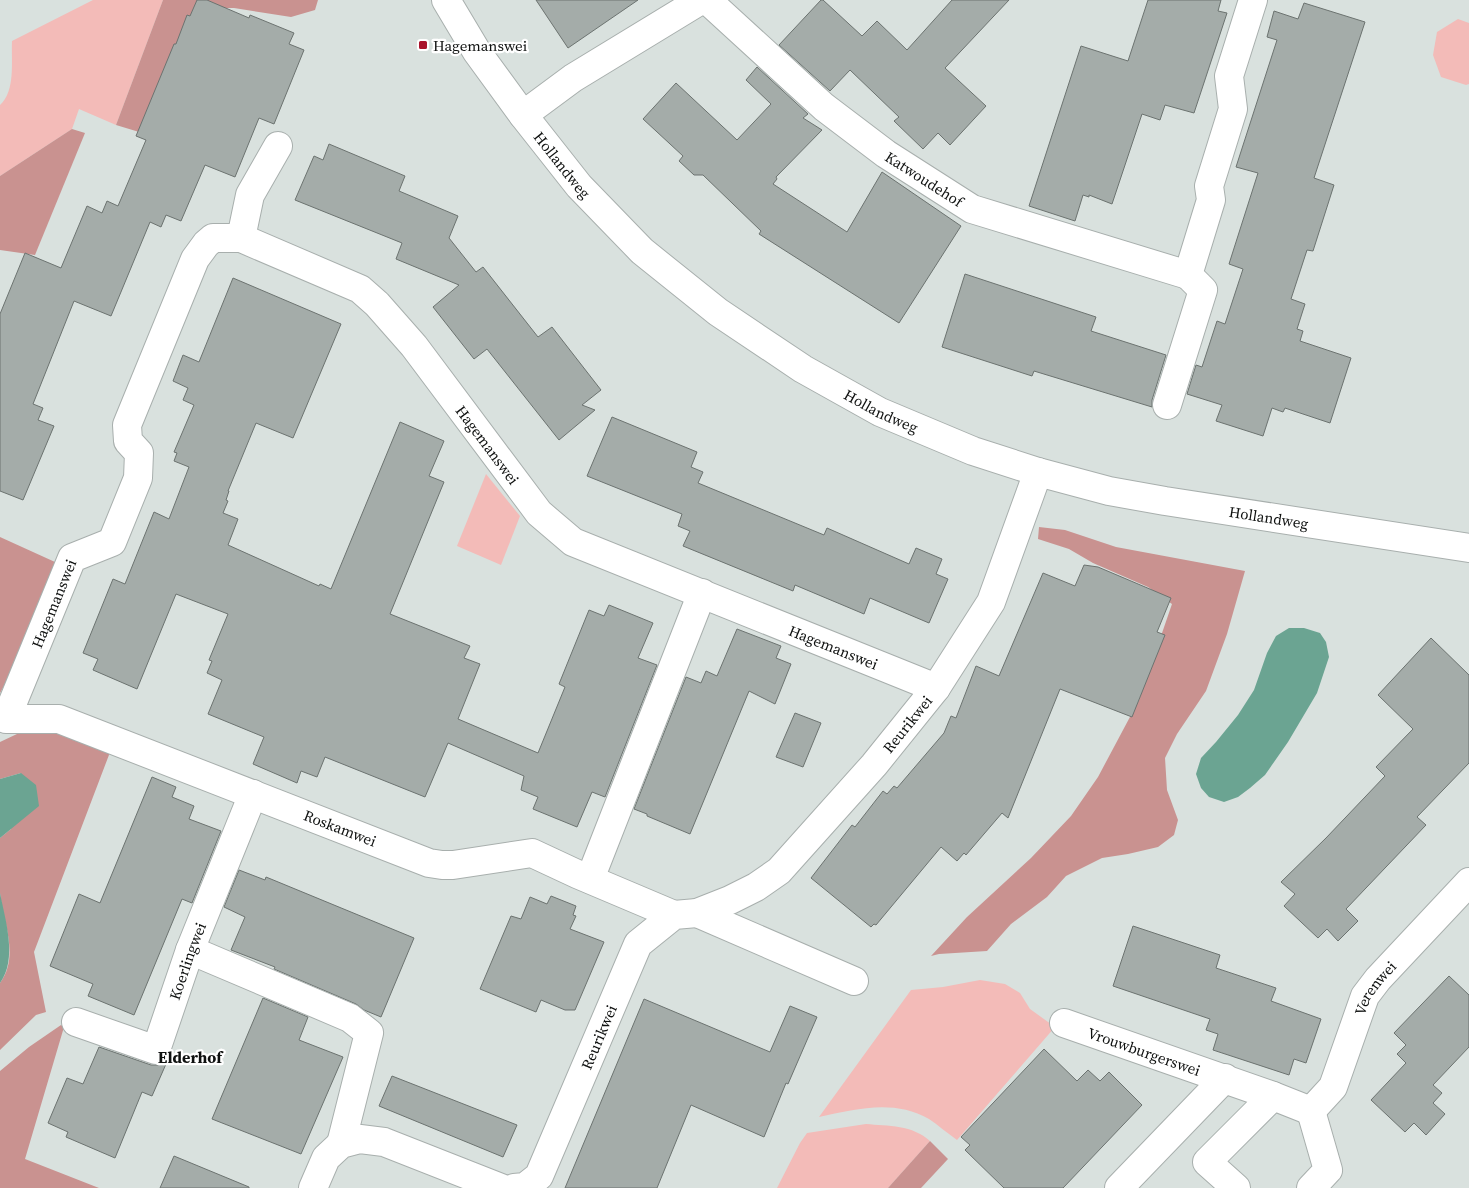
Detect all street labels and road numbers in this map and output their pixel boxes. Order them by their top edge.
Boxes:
street label: Hollandweg [529,127,596,203]
street label: Katwoudehof [881,146,969,212]
street label: Hollandweg [840,384,922,437]
street label: Hagemanswei [451,401,524,489]
street label: Hollandweg [1228,501,1310,534]
street label: Hagemanswei [26,556,81,651]
street label: Hagemanswei [786,619,881,674]
street label: Reurikwei [877,691,937,757]
street label: Roskamwei [301,805,379,851]
street label: Koerlingwei [163,919,211,1003]
street label: Verenwei [1349,956,1401,1018]
street label: Reurikwei [575,1001,621,1073]
street label: Vrouwburgerswei [1085,1022,1203,1080]

